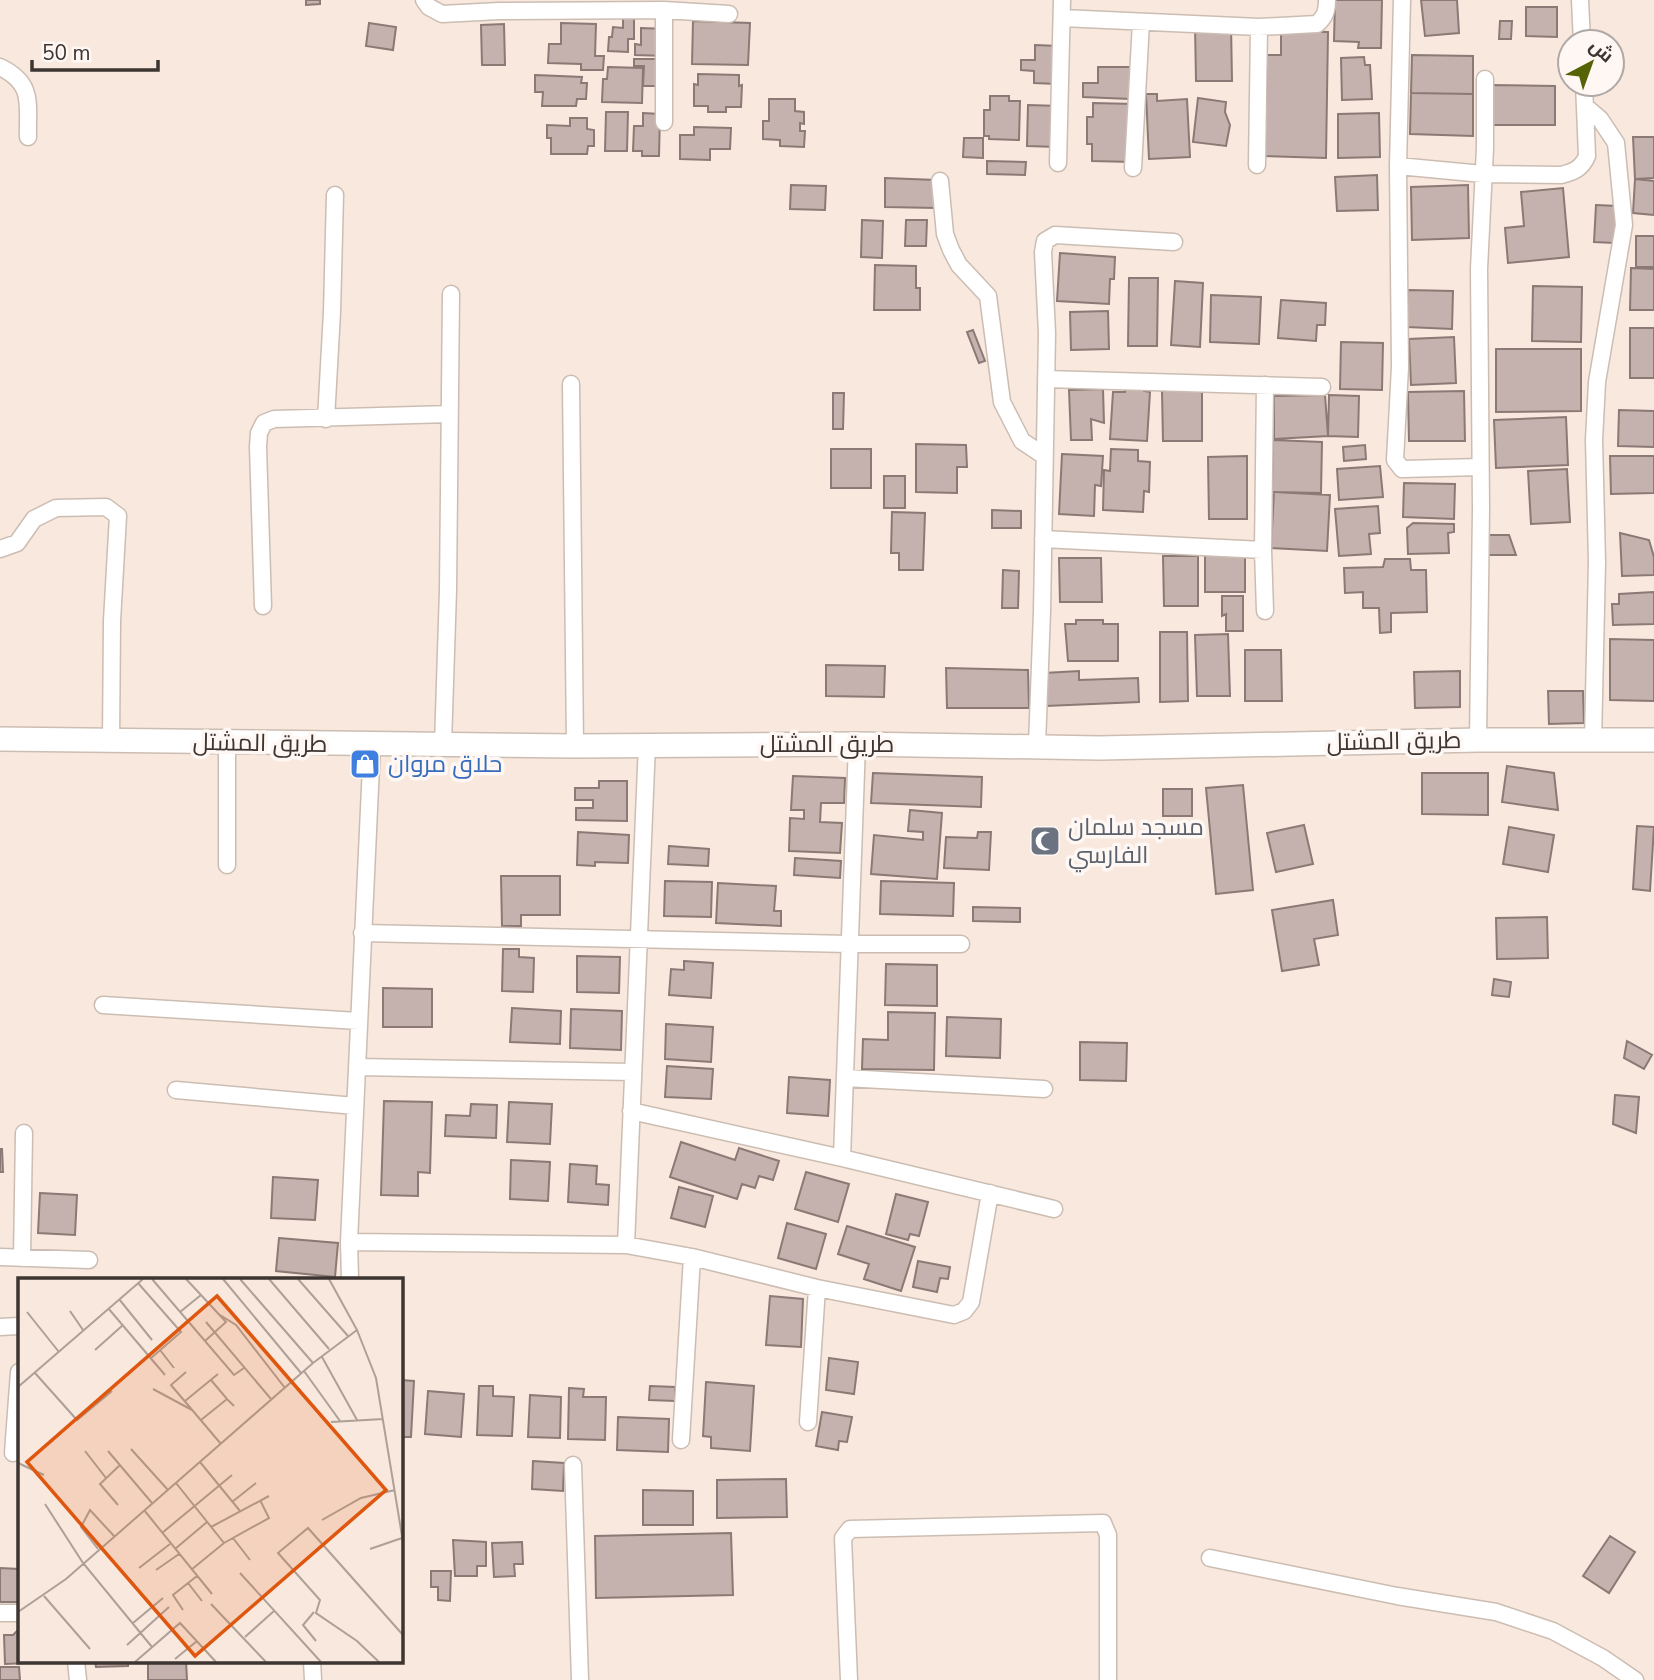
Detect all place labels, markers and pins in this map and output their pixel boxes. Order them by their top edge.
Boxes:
shop icon: حلاق مروان [348,747,382,781]
place label: حلاق مروان [388,748,502,780]
place label: مسجد سلمان الفارسي [1068,811,1204,873]
mosque icon: مسجد سلمان الفارسي [1028,824,1062,858]

